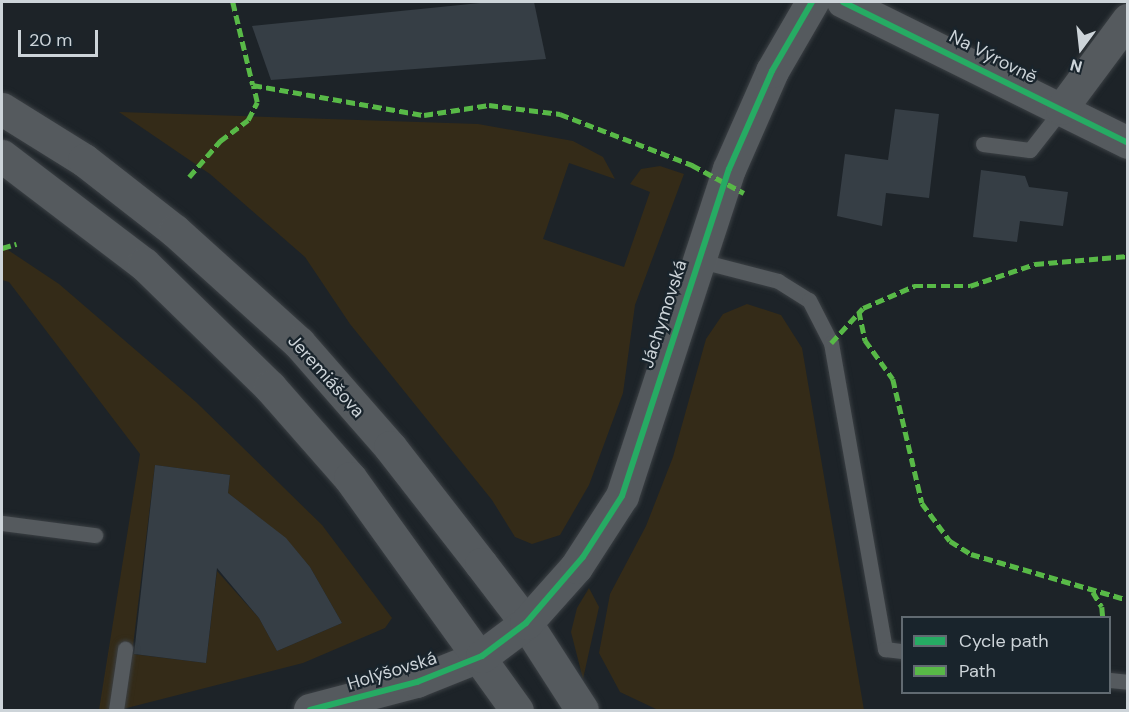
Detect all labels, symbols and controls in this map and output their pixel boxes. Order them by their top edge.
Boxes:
scale bar [21,18,100,56]
north arrow [1051,18,1111,78]
street label: Na Výrovně [945,26,1041,88]
text: 20 m [29,28,72,52]
text: N [1068,54,1085,78]
street label: Jáchymovská [636,257,692,371]
street label: Jeremiášova [283,330,369,422]
legend [901,616,1111,694]
text: Cycle path [959,629,1049,653]
street label: Holýšovská [345,647,439,695]
text: Path [959,659,996,683]

